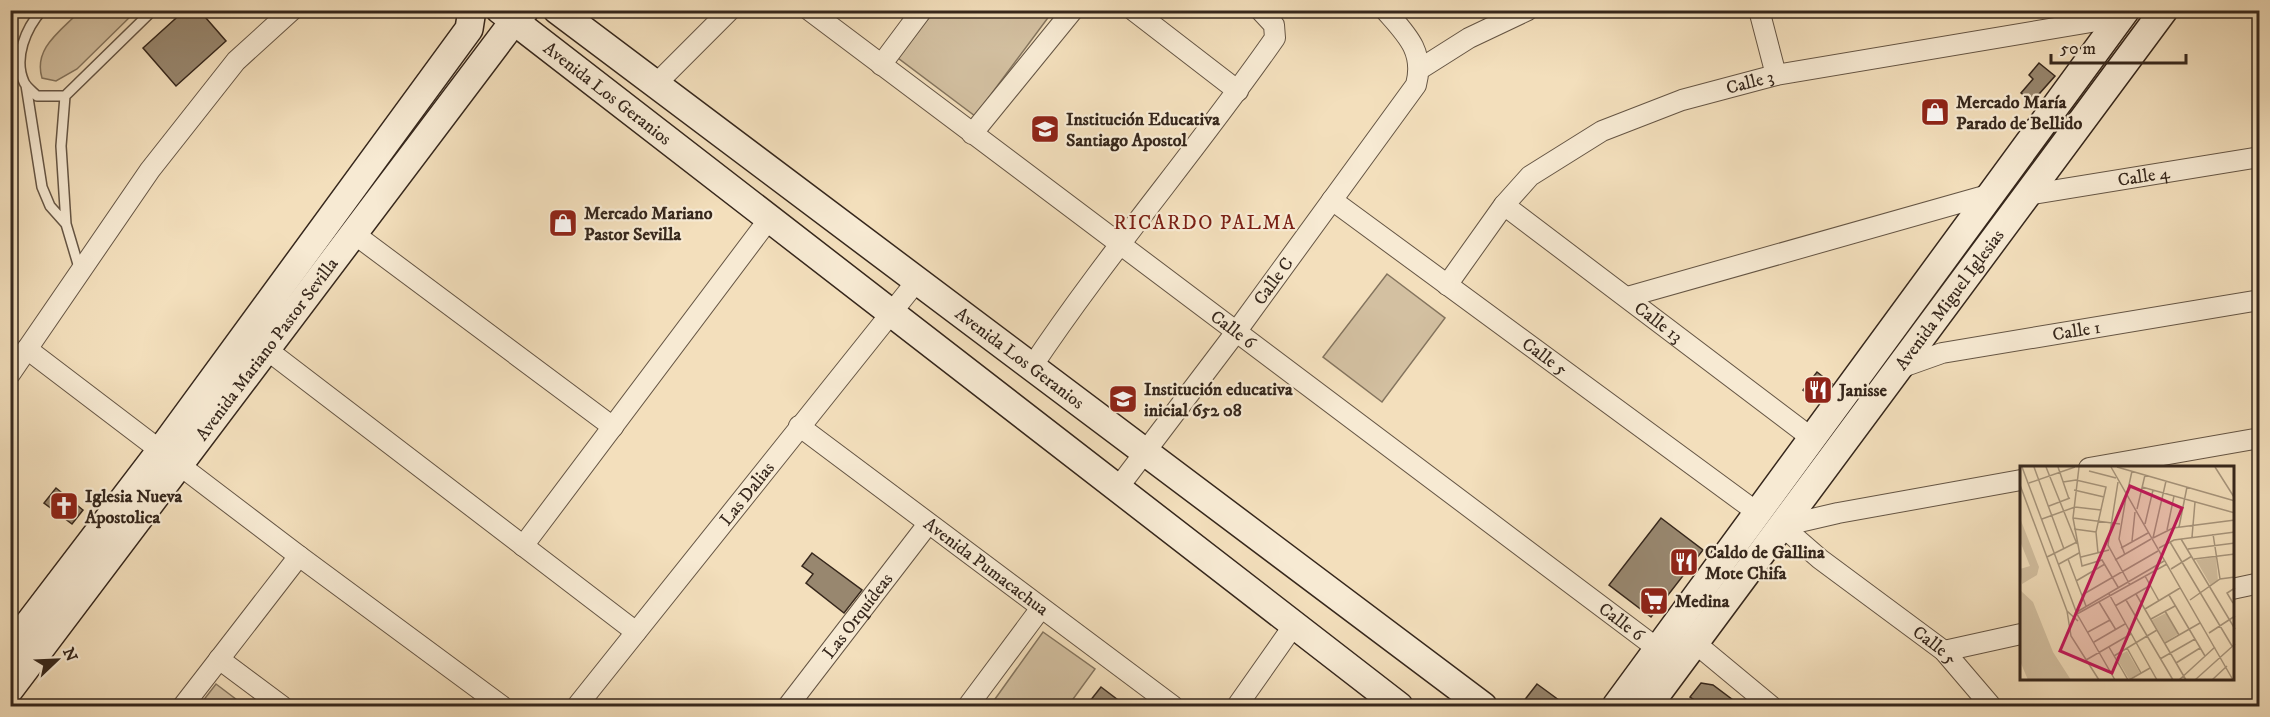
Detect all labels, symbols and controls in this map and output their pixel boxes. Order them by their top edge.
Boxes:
scale bar [2051,27,2186,65]
street label: Avenida Los Geranios [539,38,675,150]
text: 50 m [2060,38,2096,60]
street label: Calle 3 [1724,66,1776,100]
place label: Mercado María Parado de Bellido [1956,92,2083,135]
shop icon: Mercado María Parado de Bellido [1919,96,1951,128]
place label: Institución Educativa Santiago Apostol [1066,109,1220,152]
school or university icon: Institución Educativa Santiago Apostol [1029,113,1061,145]
street label: Calle 4 [2116,162,2172,192]
place label: Mercado Mariano Pastor Sevilla [584,203,713,246]
shop icon: Mercado Mariano Pastor Sevilla [547,207,579,239]
district label: RICARDO PALMA [1114,211,1296,236]
street label: Avenida Miguel Iglesias [1891,225,2010,375]
street label: Calle C [1249,253,1299,310]
street label: Avenida Mariano Pastor Sevilla [191,254,344,445]
street label: Calle 13 [1629,298,1687,348]
street label: Avenida Los Geranios [950,303,1088,414]
street label: Calle 6 [1206,306,1260,355]
street label: Calle 1 [2051,317,2102,346]
street label: Calle 5 [1517,333,1571,381]
restaurant icon: Janisse [1802,374,1834,406]
place label: Institución educativa inicial 652 08 [1144,379,1293,422]
place label: Janisse [1837,380,1888,402]
school or university icon: Institución educativa inicial 652 08 [1107,383,1139,415]
street label: Las Dalias [716,458,780,530]
inset map [2020,466,2234,681]
place label: Iglesia Nueva Apostolica [84,486,183,529]
church icon: Iglesia Nueva Apostolica [48,490,80,522]
street label: Avenida Pumacachua [919,513,1053,621]
place label: Caldo de Gallina Mote Chifa [1705,542,1825,585]
restaurant icon: Caldo de Gallina Mote Chifa [1668,546,1700,578]
street label: Las Orquídeas [818,569,898,663]
supermarket icon: Medina [1638,585,1670,617]
place label: Medina [1675,591,1730,613]
street label: Calle 6 [1594,598,1648,647]
street label: Calle 5 [1908,621,1961,670]
north arrow [27,630,87,690]
text: N [58,645,82,664]

